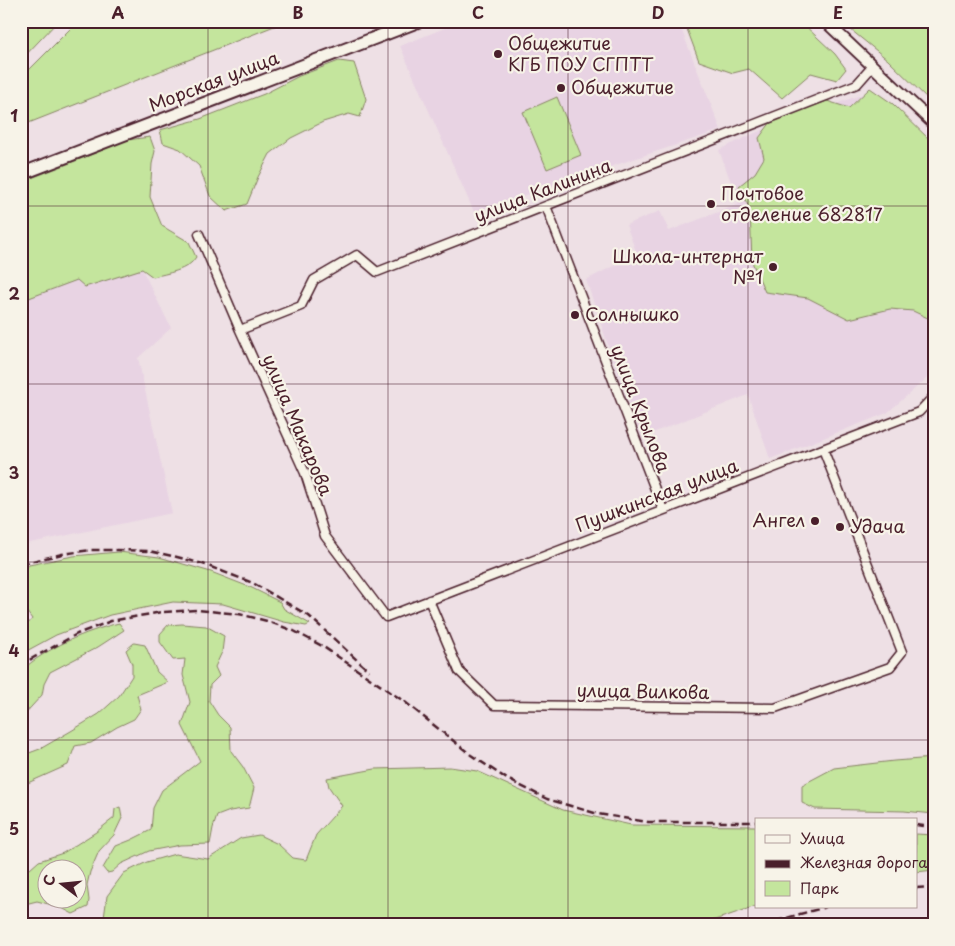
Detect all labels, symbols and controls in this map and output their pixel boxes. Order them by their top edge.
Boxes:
text: A [112,0,125,24]
text: B [293,0,304,24]
text: C [472,0,484,24]
text: D [652,0,664,24]
text: E [833,0,843,24]
place label: Общежитие КГБ ПОУ СГПТТ [508,29,654,77]
street label: Морская улица [145,43,283,118]
marker: Общежитие КГБ ПОУ СГПТТ [492,48,504,60]
place label: Общежитие [571,73,674,100]
marker: Общежитие [555,82,567,94]
text: 1 [10,103,18,127]
street label: улица Калинина [470,151,616,228]
place label: Почтовое отделение 682817 [721,179,883,227]
marker: Почтовое отделение 682817 [705,198,717,210]
place label: Школа-интернат №1 [612,242,764,290]
marker: Школа-интернат №1 [767,261,779,273]
text: 2 [8,281,20,305]
place label: Солнышко [585,300,679,327]
marker: Солнышко [569,309,581,321]
street label: улица Крылова [605,341,679,477]
street label: улица Макарова [256,349,341,500]
street label: Пушкинская улица [571,451,742,538]
text: 3 [9,460,19,484]
place label: Ангел [753,506,805,533]
place label: Удача [850,512,905,539]
marker: Ангел [809,515,821,527]
marker: Удача [834,521,846,533]
text: 4 [9,638,20,662]
street label: улица Вилкова [576,676,710,705]
text: 5 [9,816,19,840]
legend [755,818,918,908]
text: Улица [800,826,845,849]
text: Железная дорога [800,850,928,873]
north arrow [38,858,88,908]
text: С [37,872,61,888]
text: Парк [800,876,839,899]

